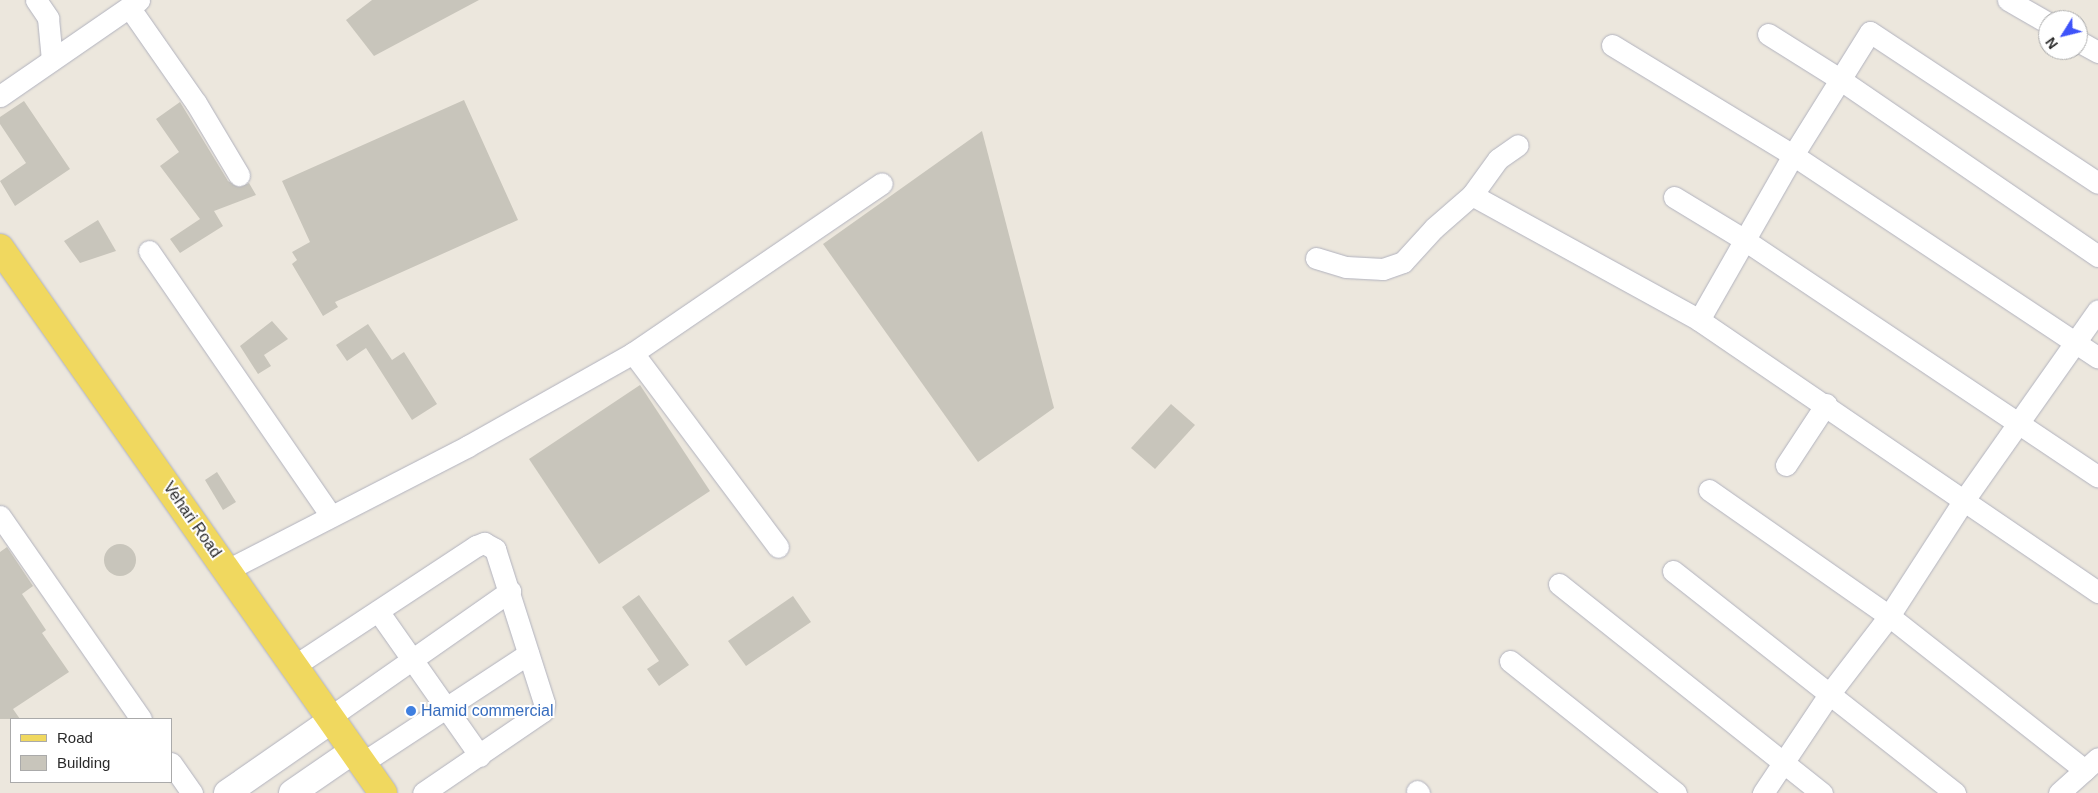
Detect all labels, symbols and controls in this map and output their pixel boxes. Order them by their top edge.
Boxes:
north arrow [2038,10,2088,60]
text: N [2042,34,2061,52]
street label: Vehari Road [159,478,225,562]
place label: Hamid commercial [421,701,553,721]
marker: Hamid commercial [405,705,417,717]
legend [10,718,172,783]
text: Road [57,729,93,746]
text: Building [57,754,110,771]

